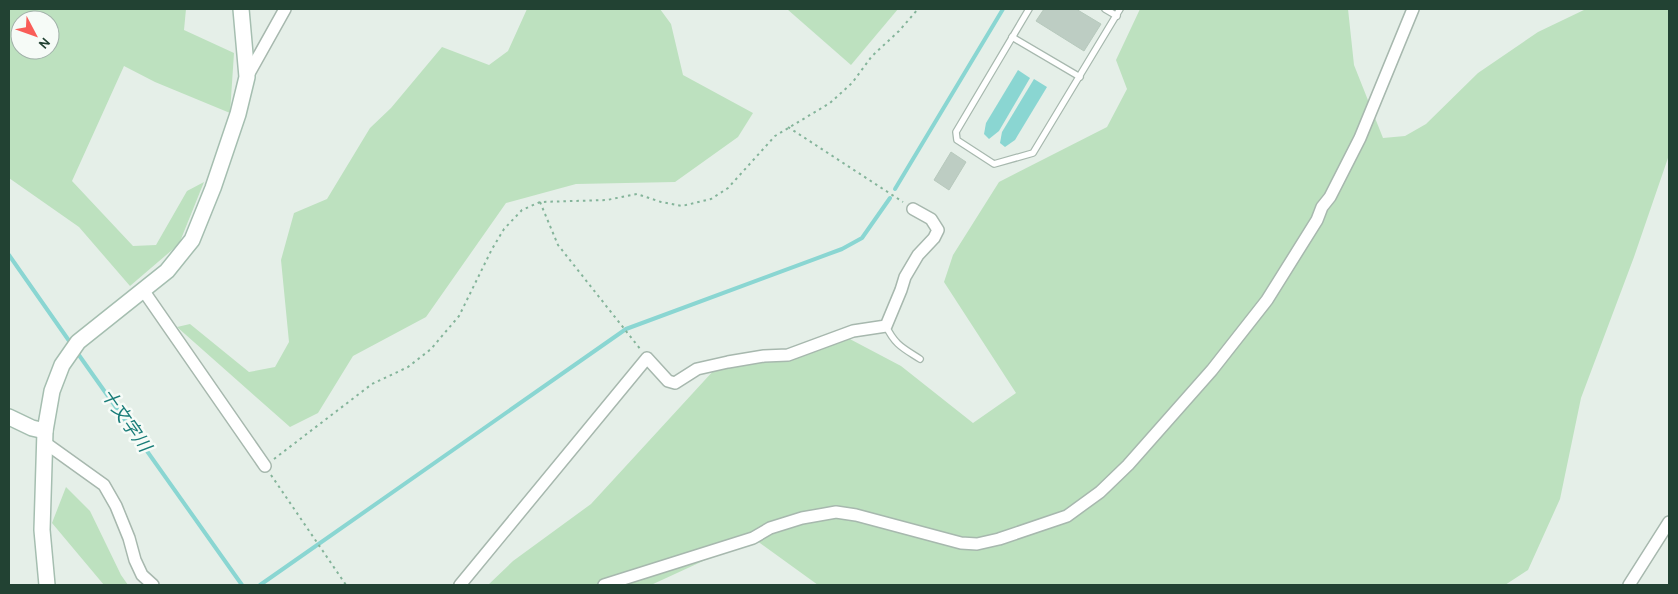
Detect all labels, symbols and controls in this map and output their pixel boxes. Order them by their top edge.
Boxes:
north arrow [10,10,60,60]
text: N [35,34,54,53]
water label: 十文字川 [96,384,157,457]

